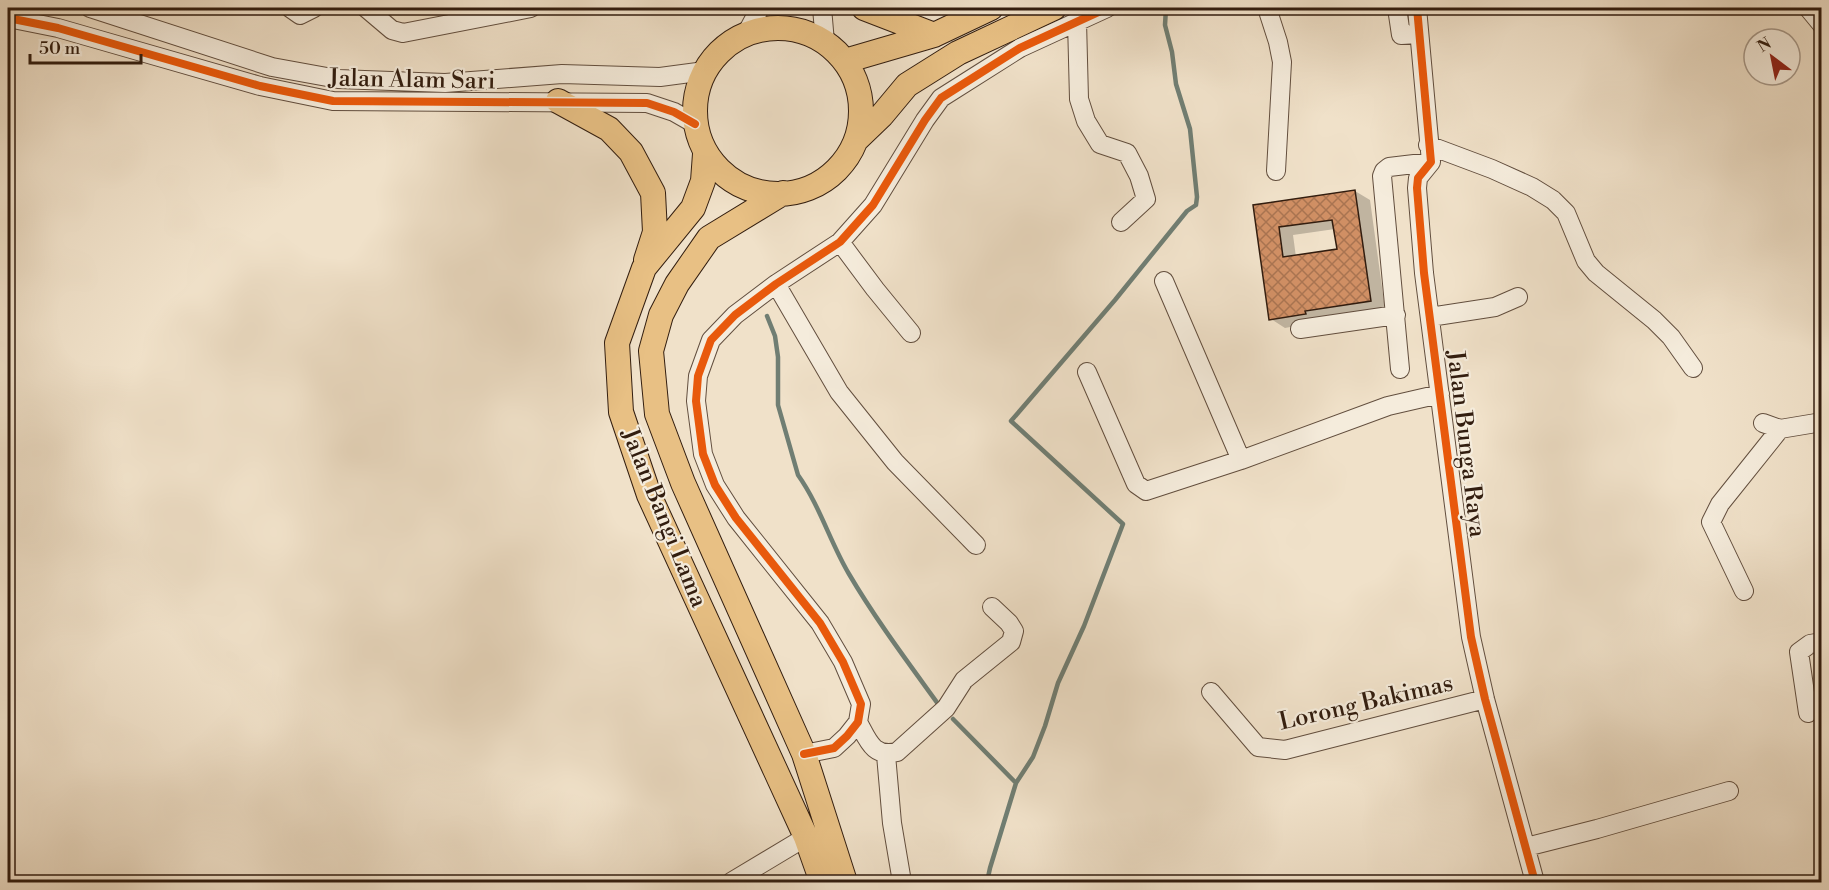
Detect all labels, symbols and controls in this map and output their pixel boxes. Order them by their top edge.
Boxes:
scale bar [30,27,141,65]
north arrow [1742,27,1802,87]
text: N [1754,33,1776,57]
text: 50 m [39,37,81,60]
street label: Jalan Alam Sari [327,64,496,96]
street label: Jalan Bunga Raya [1440,348,1492,540]
street label: Jalan Bangi Lama [614,423,714,613]
street label: Lorong Bakimas [1276,668,1456,738]

